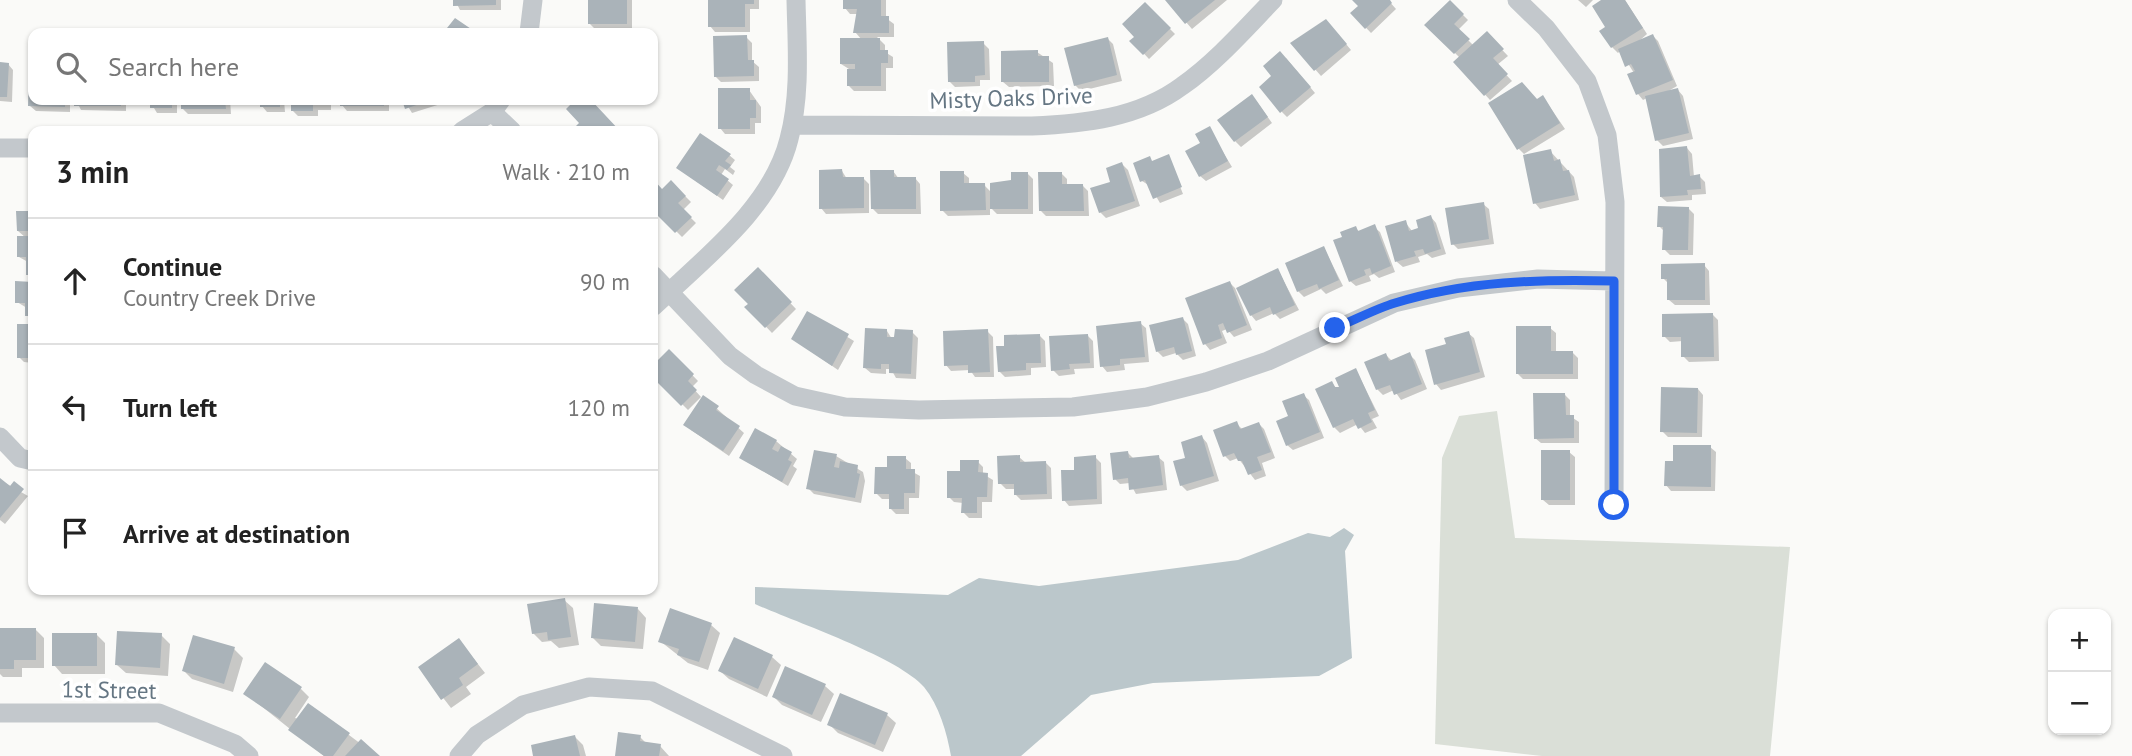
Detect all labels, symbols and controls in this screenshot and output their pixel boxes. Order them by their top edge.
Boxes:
search box [28,28,658,105]
icon: search [52,48,90,86]
text: Search here [108,50,239,83]
street label: Misty Oaks Drive [929,80,1093,115]
text: 3 min [56,152,129,191]
text: Walk · 210 m [503,157,630,186]
text: Continue [123,250,222,283]
icon: ahead [56,262,94,300]
text: 90 m [580,267,630,296]
text: Country Creek Drive [123,283,316,312]
route end [1319,312,1350,343]
icon: left [56,388,94,426]
text: Turn left [123,391,217,424]
text: 120 m [568,393,630,422]
route start [1598,489,1629,520]
icon: arrive [56,514,94,552]
text: Arrive at destination [123,517,350,550]
map controls [2048,609,2111,735]
button: + [2048,609,2111,672]
button: − [2048,672,2111,735]
street label: 1st Street [61,674,157,705]

